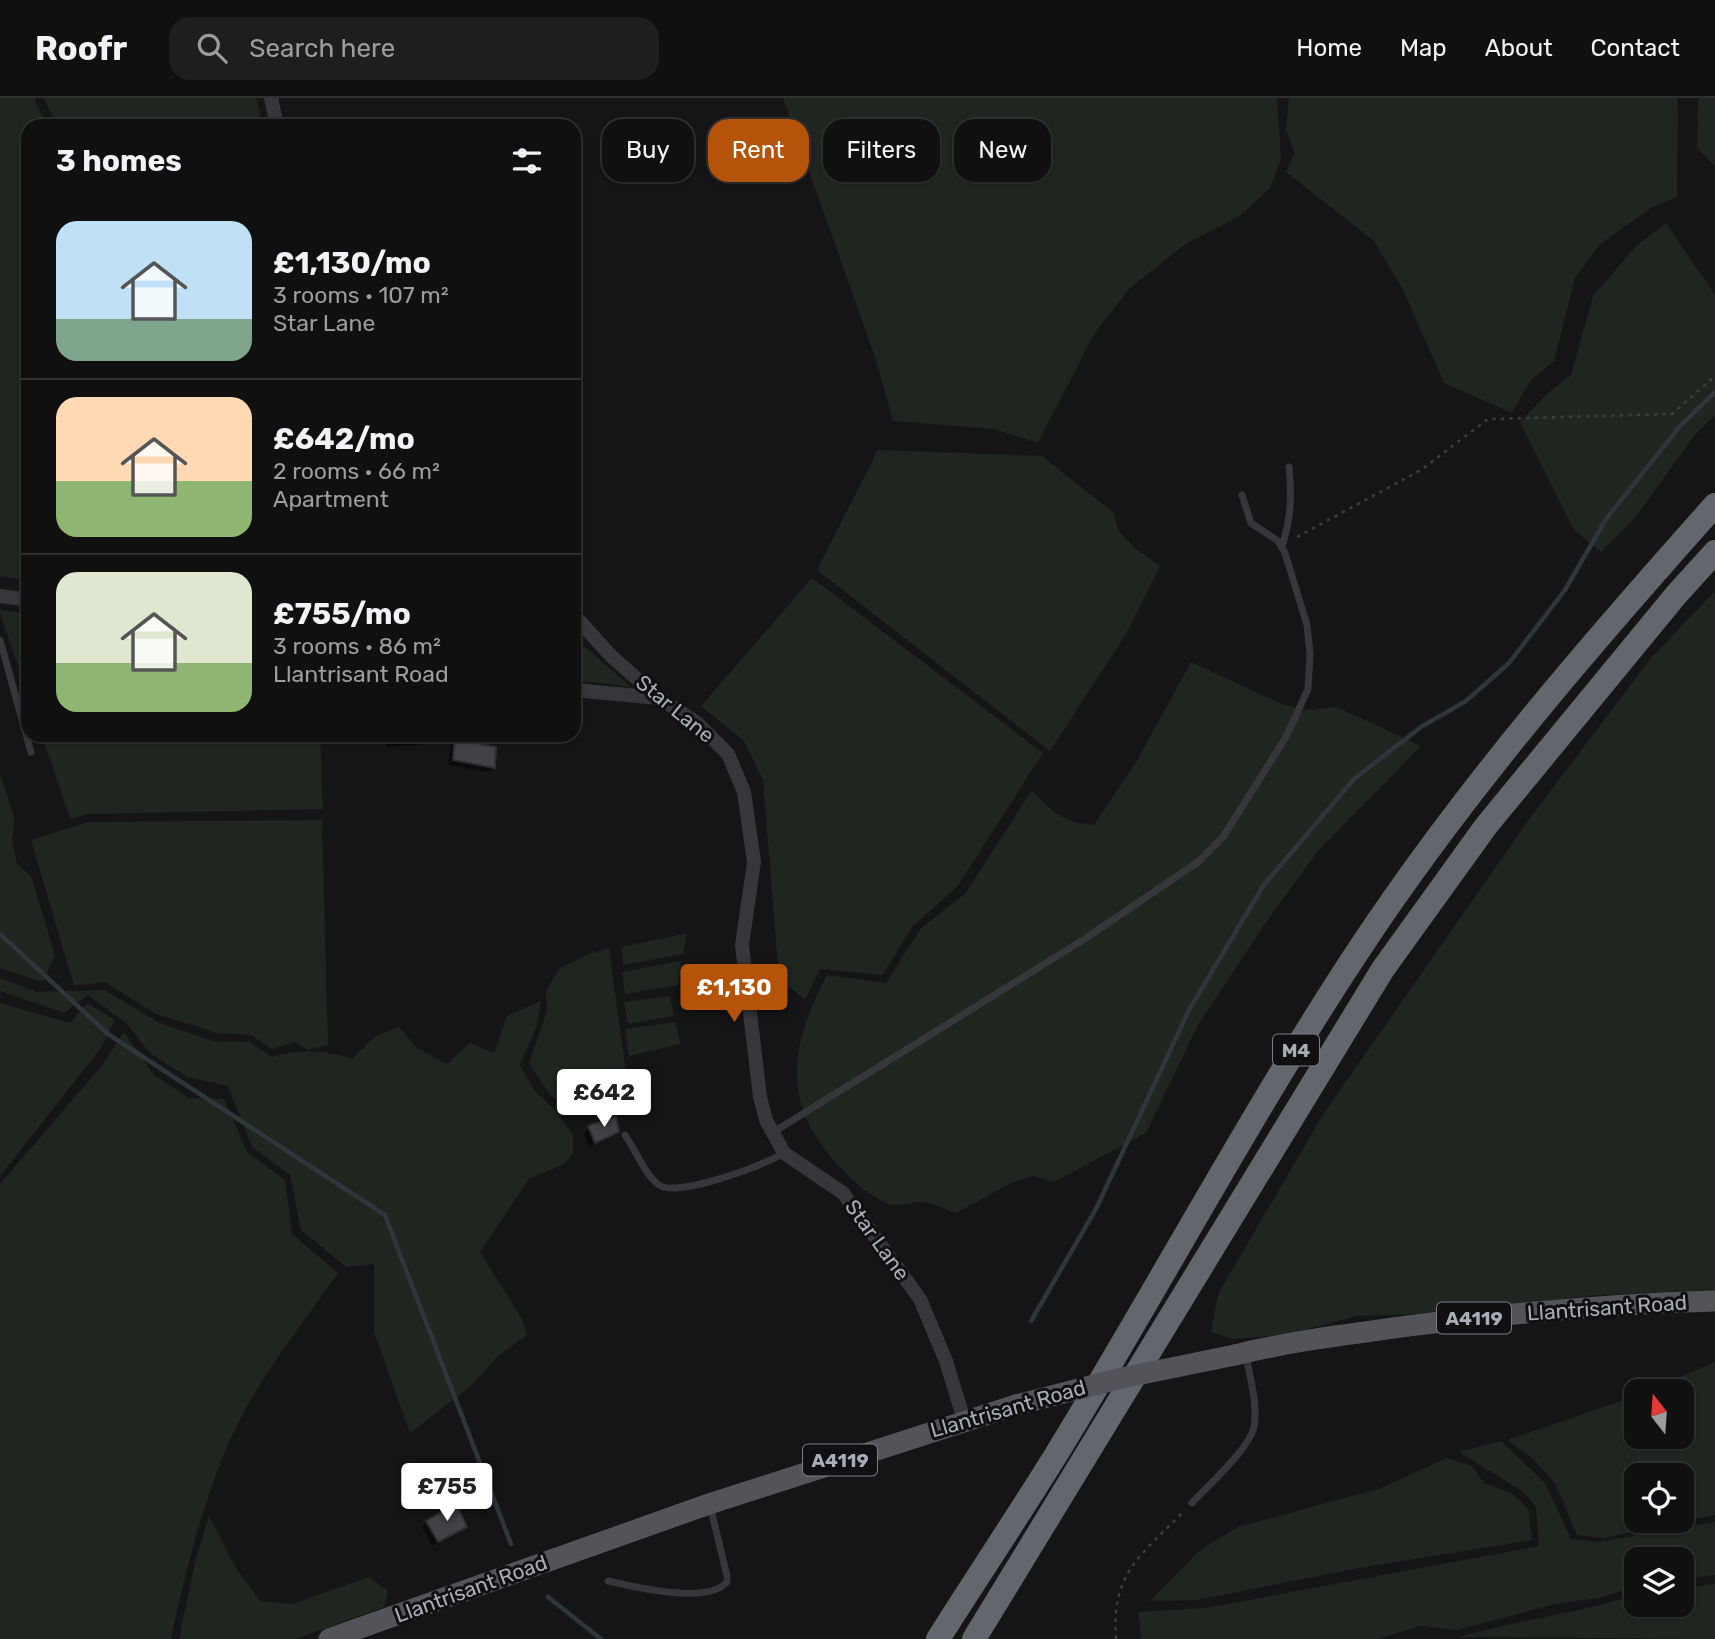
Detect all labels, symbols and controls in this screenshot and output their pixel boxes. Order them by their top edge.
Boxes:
search box [169,17,659,80]
text: Roofr [35,29,127,68]
icon: search [193,29,231,67]
text: Search here [249,33,395,64]
text: Home [1296,34,1362,62]
text: Map [1400,34,1447,62]
text: About [1485,34,1553,62]
text: Contact [1591,34,1680,62]
chip: Buy [602,119,694,182]
chip: Rent [708,119,809,182]
chip: Filters [823,119,940,182]
chip: New [954,119,1051,182]
icon: filters [508,142,546,180]
text: 3 homes [56,143,182,179]
text: £1,130/mo [273,245,431,281]
icon: home [112,249,196,333]
text: 3 rooms · 107 m² [273,281,449,309]
text: Star Lane [273,309,375,337]
text: £642/mo [273,421,415,457]
icon: home [112,425,196,509]
text: 2 rooms · 66 m² [273,457,440,485]
text: Apartment [273,485,389,513]
text: £755/mo [273,596,411,632]
icon: home [112,600,196,684]
text: 3 rooms · 86 m² [273,632,441,660]
text: Llantrisant Road [273,660,449,688]
street label: Star Lane [631,670,719,748]
pin: £1,130 [677,964,791,1024]
text: £1,130 [696,973,772,1001]
road number: M4 [1273,1034,1319,1066]
pin: £642 [563,1070,645,1129]
text: £642 [573,1078,635,1106]
street label: Star Lane [840,1195,915,1285]
street label: Llantrisant Road [1526,1289,1688,1326]
road number: A4119 [1437,1302,1511,1334]
street label: Llantrisant Road [927,1374,1088,1443]
north arrow [1624,1379,1694,1449]
map controls [1624,1379,1694,1617]
road number: A4119 [803,1444,877,1476]
button: locate [1624,1463,1694,1533]
pin: £755 [406,1464,488,1523]
text: £755 [417,1472,477,1500]
button: layers [1624,1547,1694,1617]
street label: Llantrisant Road [391,1549,550,1628]

